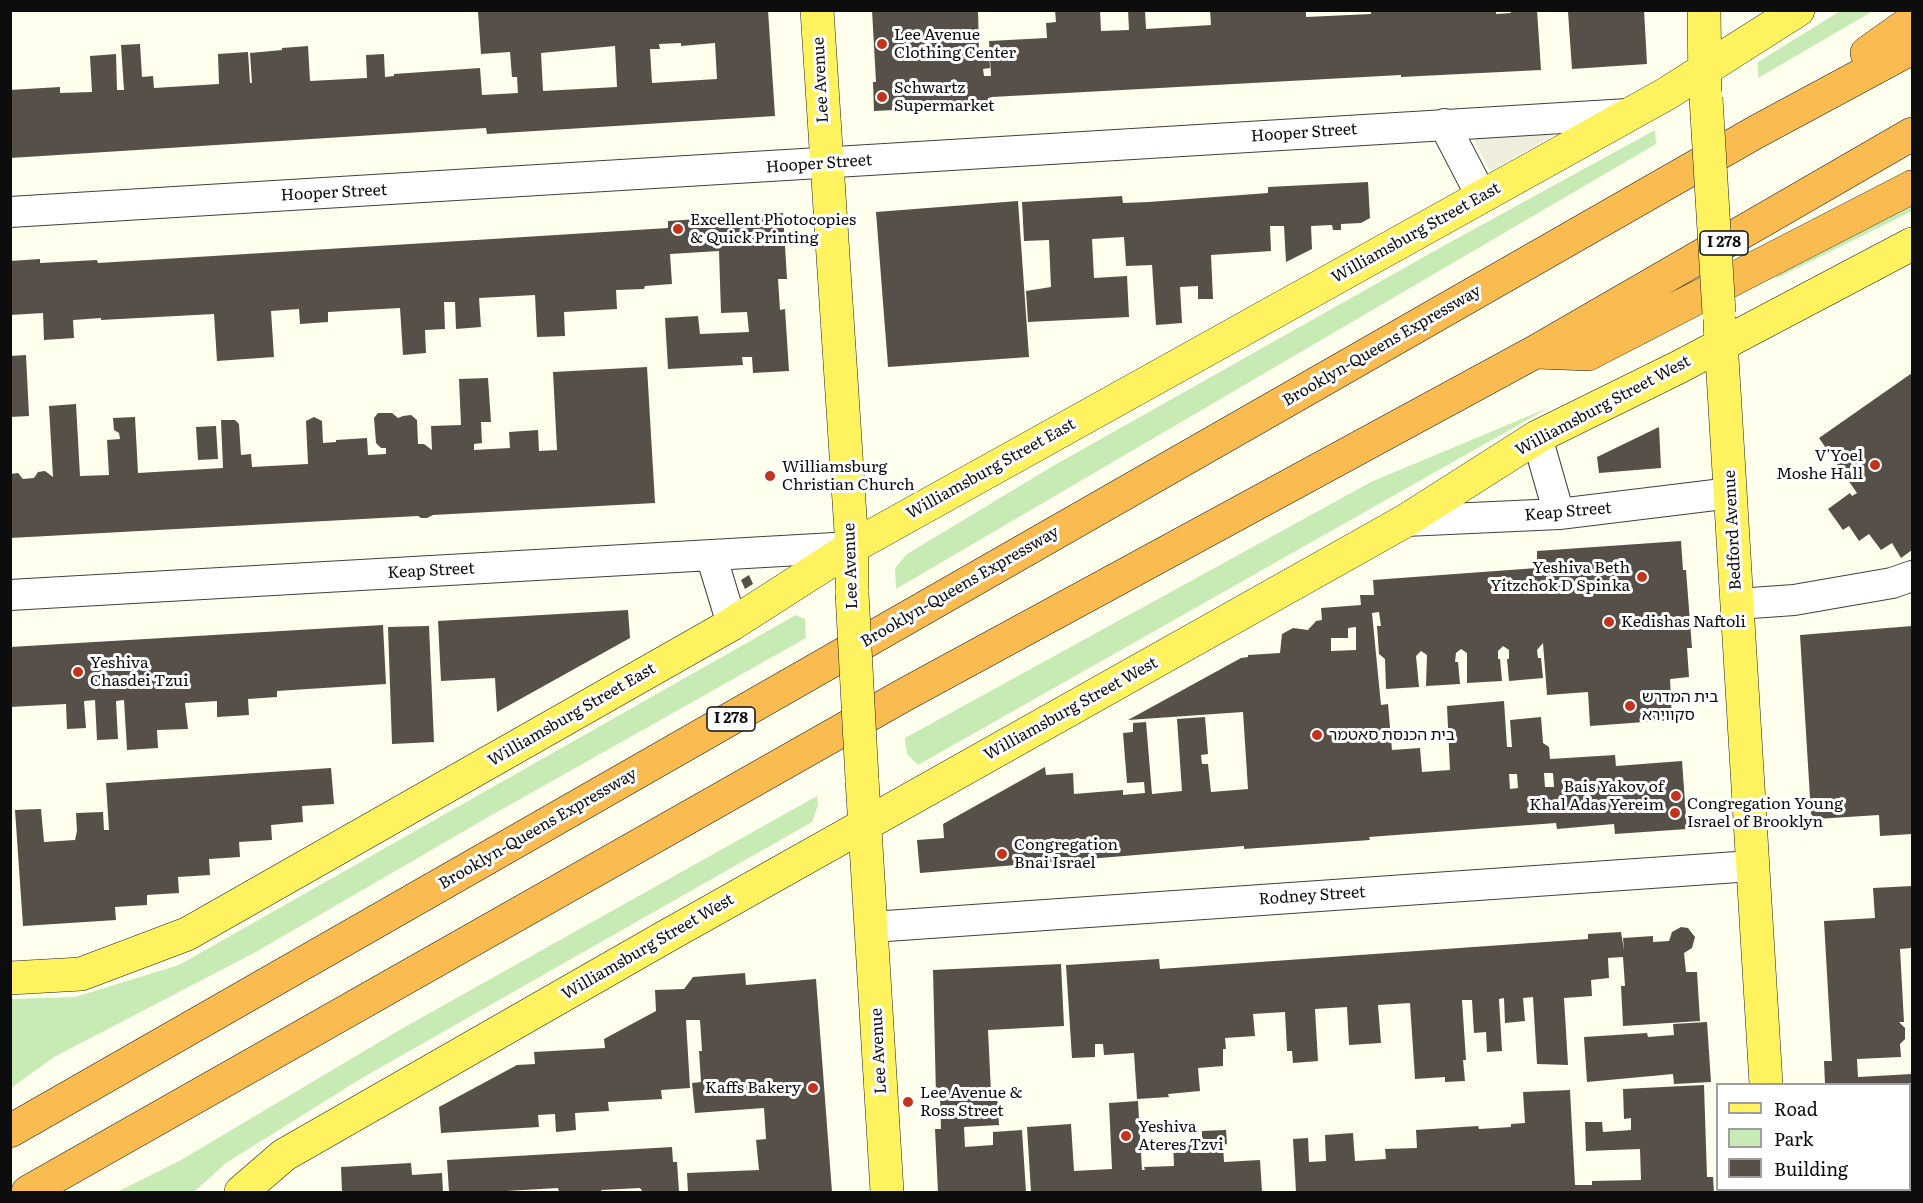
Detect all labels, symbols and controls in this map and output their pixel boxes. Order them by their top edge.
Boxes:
place label: Lee Avenue Clothing Center [894,25,1016,63]
street label: Lee Avenue [809,36,833,124]
marker: Lee Avenue Clothing Center [875,37,889,51]
place label: Schwartz Supermarket [894,78,994,116]
marker: Schwartz Supermarket [875,90,889,104]
street label: Hooper Street [1250,120,1358,146]
street label: Hooper Street [765,151,873,177]
street label: Williamsburg Street East [1328,179,1504,287]
street label: Hooper Street [280,181,388,205]
place label: Excellent Photocopies & Quick Printing [690,210,856,248]
marker: Excellent Photocopies & Quick Printing [671,222,685,236]
road number: I 278 [1700,231,1748,255]
street label: Brooklyn-Queens Expressway [1280,281,1484,411]
street label: Williamsburg Street West [1512,352,1694,460]
street label: Williamsburg Street East [903,415,1079,523]
place label: V'Yoel Moshe Hall [1776,446,1863,484]
place label: Williamsburg Christian Church [782,457,915,495]
marker: V'Yoel Moshe Hall [1868,458,1882,472]
marker: Williamsburg Christian Church [763,469,777,483]
street label: Bedford Avenue [1720,469,1746,591]
street label: Keap Street [1524,499,1612,525]
street label: Brooklyn-Queens Expressway [858,522,1062,652]
street label: Lee Avenue [840,523,862,609]
place label: Yeshiva Beth Yitzchok D Spinka [1490,558,1630,596]
street label: Keap Street [387,559,475,583]
marker: Yeshiva Beth Yitzchok D Spinka [1635,570,1649,584]
place label: Kedishas Naftoli [1621,612,1746,632]
marker: Kedishas Naftoli [1602,615,1616,629]
place label: Yeshiva Chasdei Tzui [90,653,189,691]
street label: Williamsburg Street West [981,653,1161,765]
street label: Williamsburg Street East [485,659,659,771]
marker: Yeshiva Chasdei Tzui [71,665,85,679]
place label: בית המדרש סקווירא [1642,687,1718,725]
marker: בית המדרש סקווירא [1623,699,1637,713]
road number: I 278 [707,707,755,731]
place label: בית הכנסת סאטמר [1329,725,1455,745]
marker: בית הכנסת סאטמר [1310,728,1324,742]
street label: Brooklyn-Queens Expressway [436,764,640,894]
place label: Bais Yakov of Khal Adas Yereim [1529,777,1664,815]
marker: Bais Yakov of Khal Adas Yereim [1669,789,1683,803]
place label: Congregation Young Israel of Brooklyn [1687,794,1843,832]
marker: Congregation Young Israel of Brooklyn [1668,806,1682,820]
place label: Congregation Bnai Israel [1014,835,1118,873]
marker: Congregation Bnai Israel [995,847,1009,861]
street label: Rodney Street [1258,883,1366,909]
street label: Williamsburg Street West [559,890,737,1004]
street label: Lee Avenue [867,1007,891,1095]
place label: Kaffs Bakery [705,1078,801,1098]
marker: Kaffs Bakery [806,1081,820,1095]
place label: Lee Avenue & Ross Street [920,1083,1022,1121]
legend [1716,1083,1911,1191]
marker: Lee Avenue & Ross Street [901,1095,915,1109]
text: Road [1774,1095,1818,1122]
place label: Yeshiva Ateres Tzvi [1138,1117,1224,1155]
text: Park [1774,1125,1813,1152]
marker: Yeshiva Ateres Tzvi [1119,1129,1133,1143]
text: Building [1774,1155,1848,1182]

